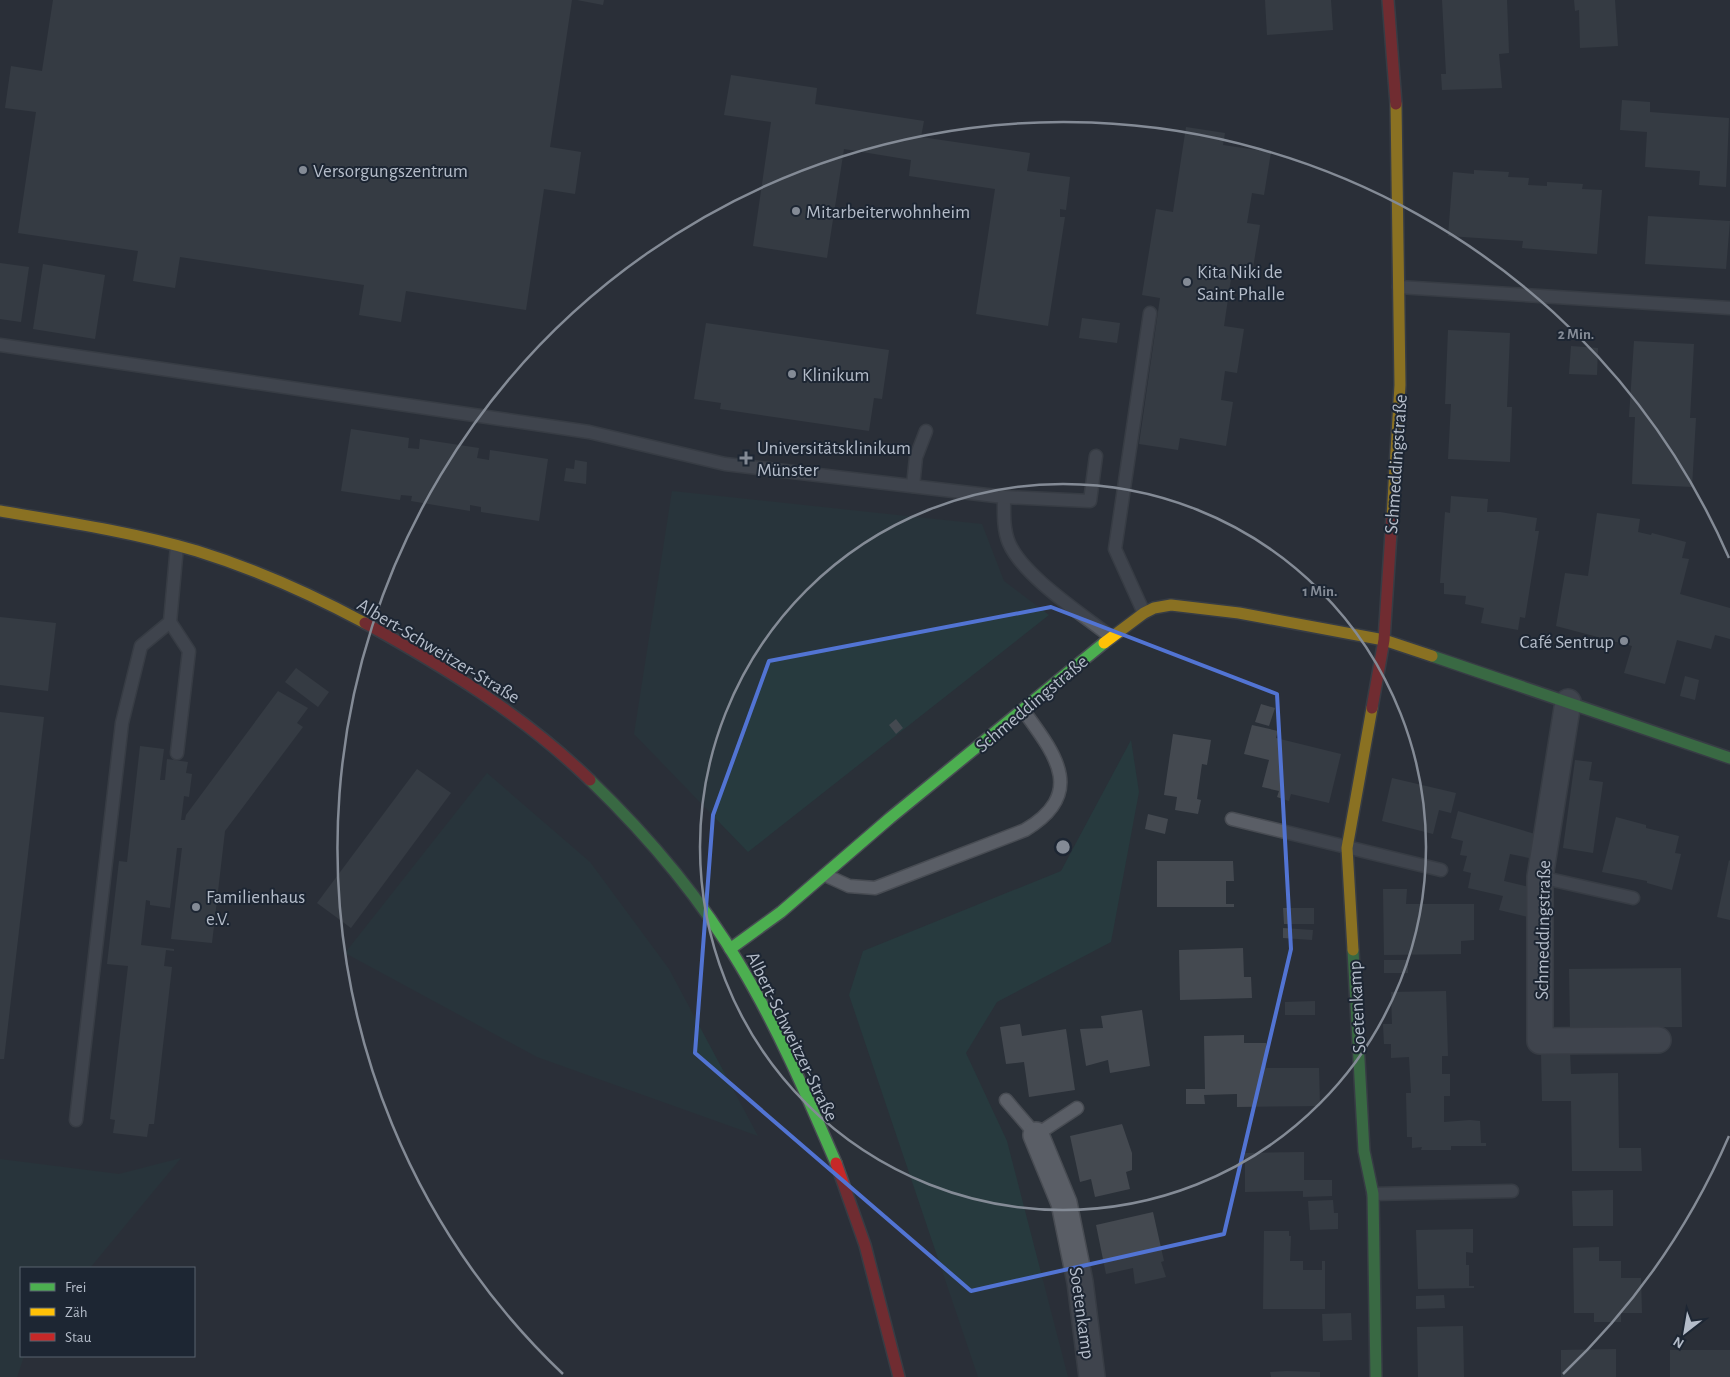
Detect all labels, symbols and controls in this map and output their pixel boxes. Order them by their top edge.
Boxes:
place label: Versorgungszentrum [313,162,468,181]
marker: Versorgungszentrum [297,164,309,176]
place label: Mitarbeiterwohnheim [806,203,970,222]
marker: Mitarbeiterwohnheim [790,205,802,217]
place label: Kita Niki de Saint Phalle [1197,263,1285,304]
marker: Kita Niki de Saint Phalle [1181,276,1193,288]
text: 2 Min. [1558,327,1594,342]
place label: Klinikum [802,366,869,385]
marker: Klinikum [786,368,798,380]
street label: Schmeddingstraße [1382,394,1411,535]
place label: Universitätsklinikum Münster [757,439,911,480]
marker: Universitätsklinikum Münster [739,451,753,465]
text: 1 Min. [1303,584,1337,599]
street label: Albert-Schweitzer-Straße [354,595,523,707]
place label: Café Sentrup [1520,633,1614,652]
marker: Café Sentrup [1618,635,1630,647]
street label: Schmeddingstraße [972,652,1092,756]
centre of rings [1054,838,1072,856]
street label: Schmeddingstraße [1533,860,1554,1000]
place label: Familienhaus e.V. [206,888,305,929]
marker: Familienhaus e.V. [190,901,202,913]
street label: Albert-Schweitzer-Straße [742,949,841,1124]
street label: Soetenkamp [1346,960,1369,1054]
street label: Soetenkamp [1066,1266,1097,1360]
legend [20,1267,195,1357]
text: Frei [65,1280,86,1295]
text: Zäh [65,1305,88,1320]
north arrow [1660,1307,1710,1357]
text: Stau [65,1330,92,1345]
text: N [1671,1334,1687,1351]

